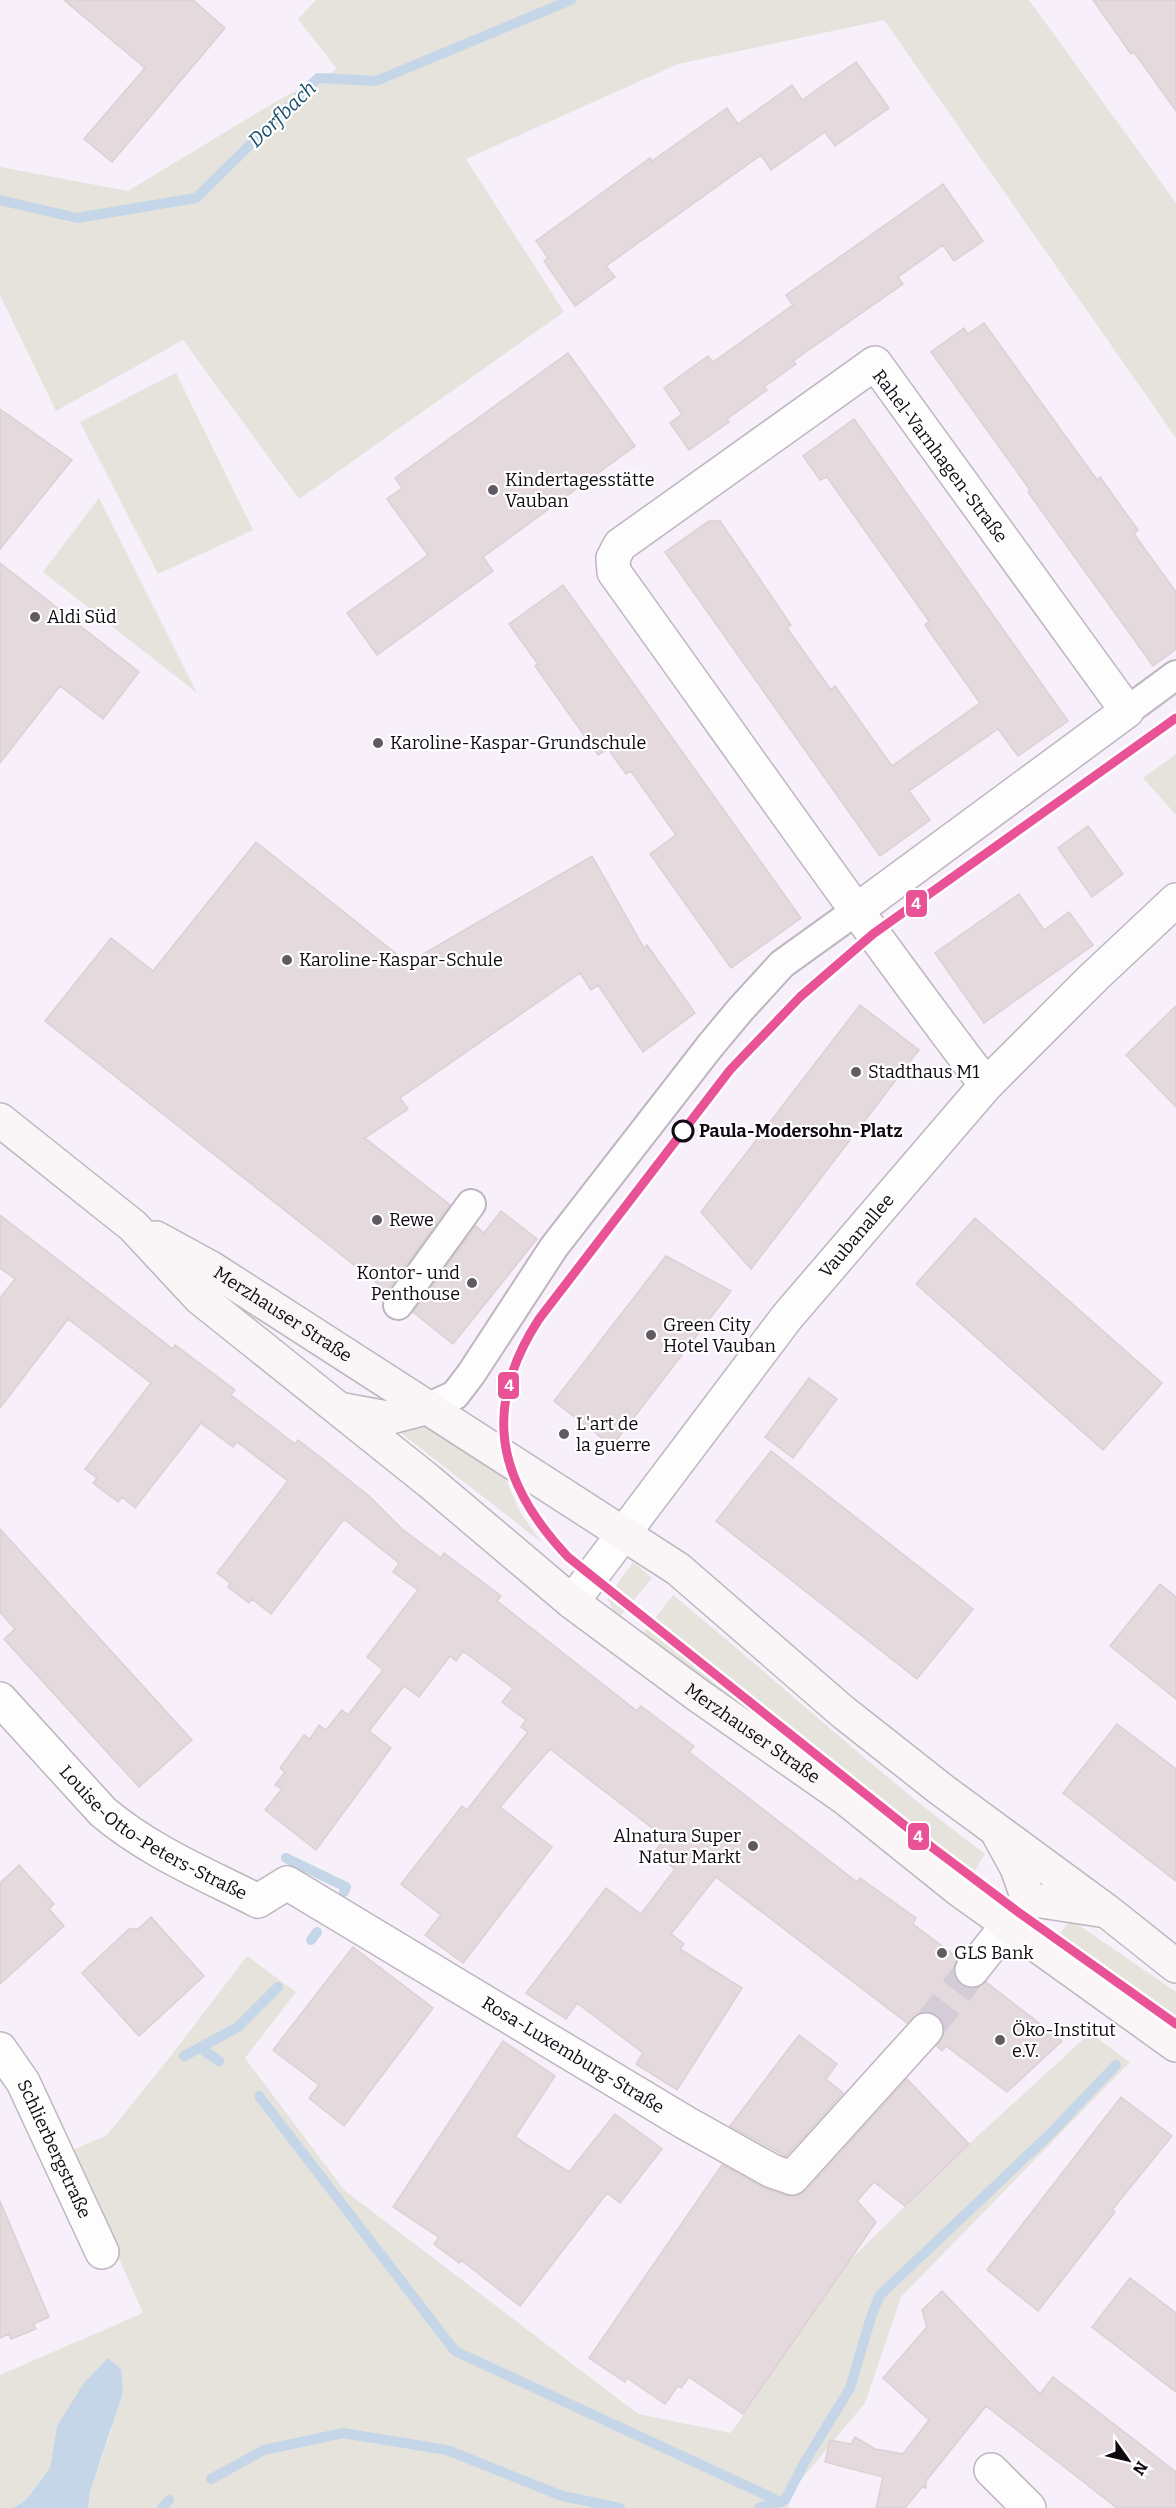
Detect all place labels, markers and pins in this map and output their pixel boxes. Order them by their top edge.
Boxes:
place label: Kindertagesstätte Vauban [505,469,655,512]
marker: Kindertagesstätte Vauban [486,483,500,497]
place label: Aldi Süd [47,606,117,628]
marker: Aldi Süd [28,610,42,624]
place label: Karoline-Kaspar-Grundschule [390,732,646,754]
marker: Karoline-Kaspar-Grundschule [371,736,385,750]
place label: Karoline-Kaspar-Schule [299,949,503,971]
marker: Karoline-Kaspar-Schule [280,953,294,967]
place label: Stadthaus M1 [868,1061,980,1083]
marker: Stadthaus M1 [849,1065,863,1079]
marker: Paula-Modersohn-Platz [672,1120,694,1142]
place label: Paula-Modersohn-Platz [699,1120,903,1142]
place label: Rewe [389,1209,434,1231]
marker: Rewe [370,1213,384,1227]
place label: Kontor- und Penthouse [357,1262,460,1305]
marker: Kontor- und Penthouse [465,1276,479,1290]
place label: Green City Hotel Vauban [663,1314,777,1357]
marker: Green City Hotel Vauban [644,1328,658,1342]
place label: L'art de la guerre [576,1413,651,1456]
marker: L'art de la guerre [557,1427,571,1441]
place label: Alnatura Super Natur Markt [613,1825,741,1868]
marker: Alnatura Super Natur Markt [746,1839,760,1853]
place label: GLS Bank [954,1942,1034,1964]
marker: GLS Bank [935,1946,949,1960]
place label: Öko-Institut e.V. [1012,2019,1116,2062]
marker: Öko-Institut e.V. [993,2033,1007,2047]

